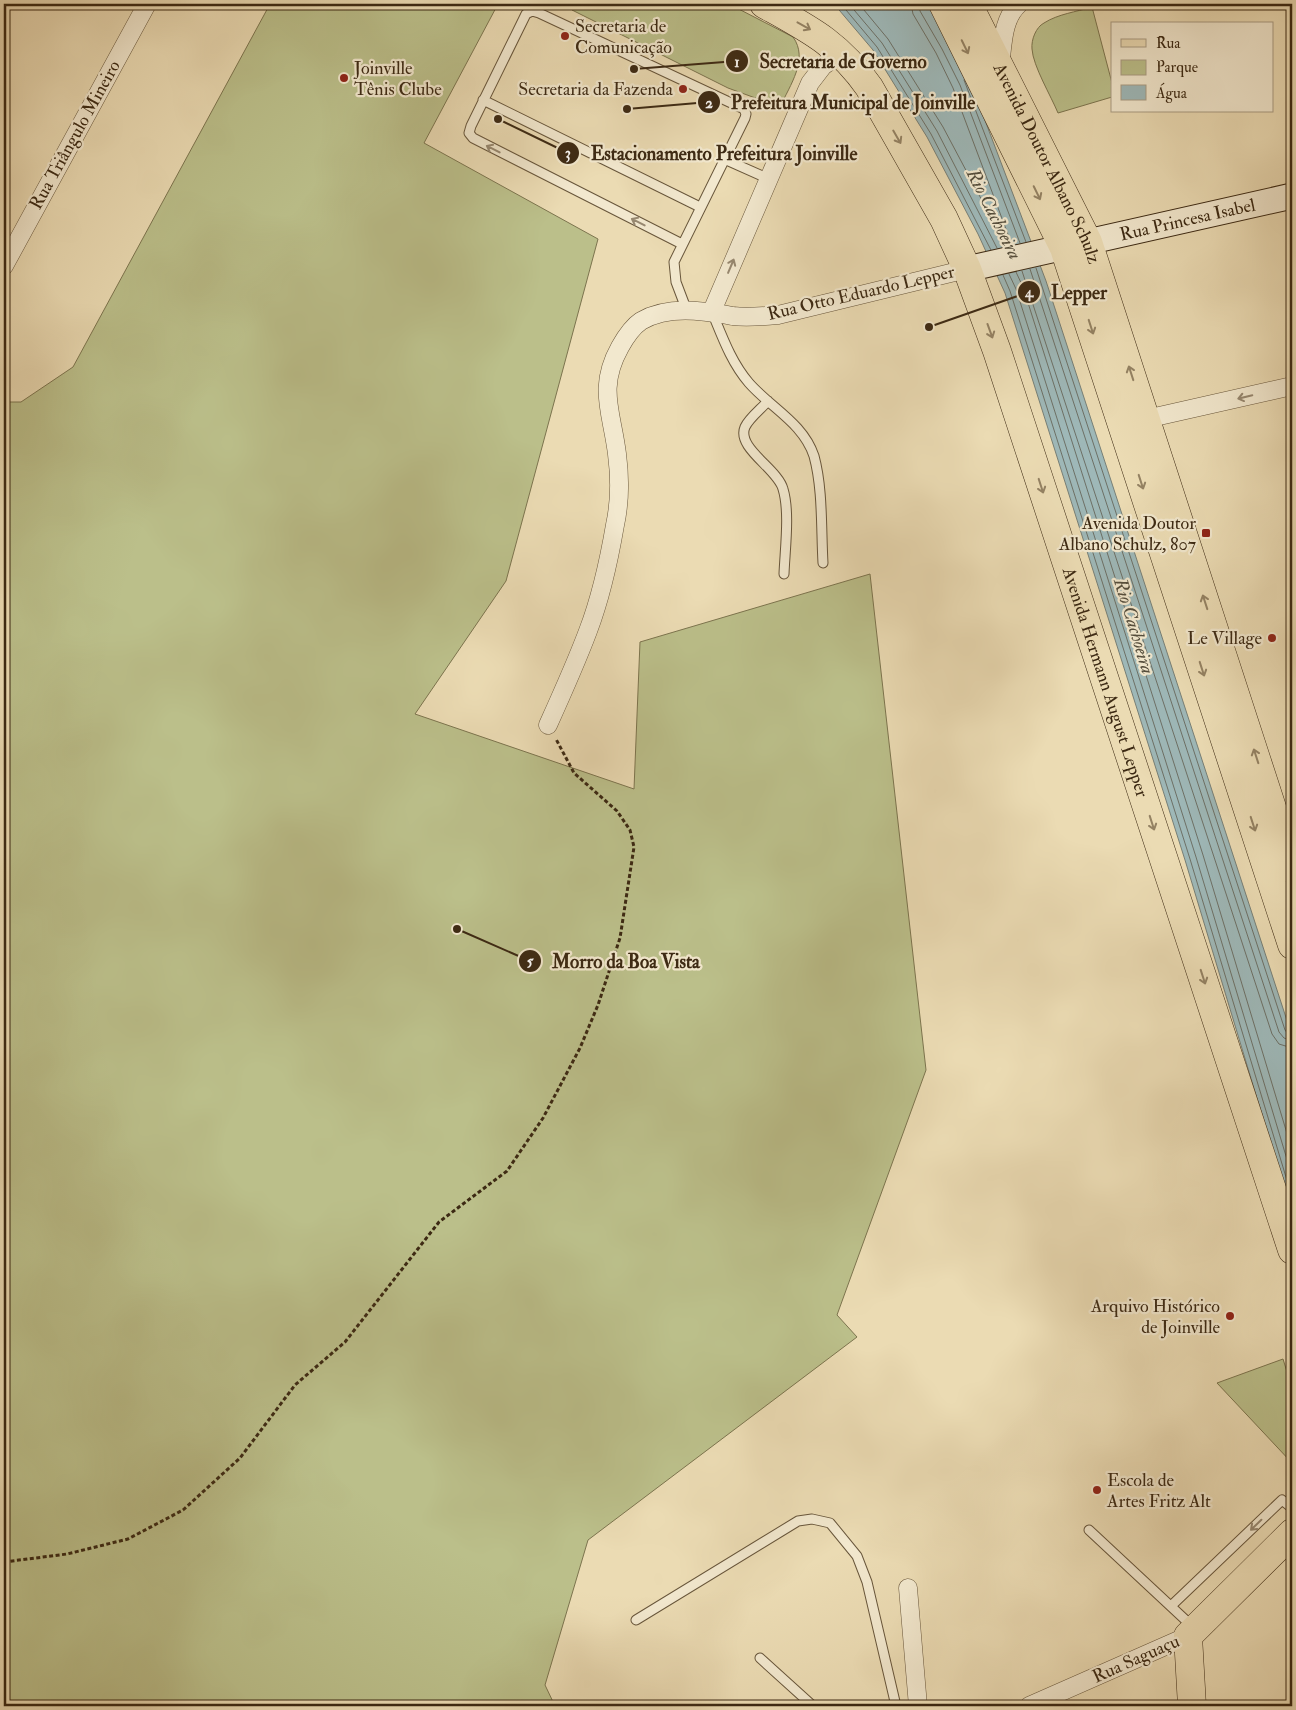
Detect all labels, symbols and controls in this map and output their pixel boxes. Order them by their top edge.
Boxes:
place label: Secretaria de Comunicação [575,15,672,59]
one-way arrow [796,22,811,31]
legend [1111,22,1274,112]
marker: Secretaria de Comunicação [559,30,571,42]
text: Rua [1156,34,1181,53]
one-way arrow [960,40,970,55]
callout: Secretaria de Governo [724,44,937,78]
text: Secretaria de Governo [759,50,927,74]
text: 1 [734,53,740,72]
street label: Rua Triângulo Mineiro [24,56,126,214]
place label: Joinville Tênis Clube [353,57,442,101]
street label: Avenida Doutor Albano Schulz [988,58,1106,267]
text: Parque [1156,58,1198,77]
marker: Joinville Tênis Clube [338,72,350,84]
place label: Secretaria da Fazenda [518,78,674,101]
text: Água [1155,82,1188,103]
marker: Secretaria da Fazenda [677,83,689,95]
callout: Prefeitura Municipal de Joinville [696,85,986,119]
text: Prefeitura Municipal de Joinville [731,91,975,116]
text: 2 [705,94,713,113]
one-way arrow [892,129,902,144]
callout: Estacionamento Prefeitura Joinville [556,136,868,170]
text: Estacionamento Prefeitura Joinville [591,142,857,166]
one-way arrow [486,144,501,153]
text: 3 [565,144,571,163]
water label: Rio Cachoeira [960,164,1027,264]
one-way arrow [1033,185,1042,200]
street label: Rua Princesa Isabel [1117,193,1258,246]
one-way arrow [631,217,646,226]
one-way arrow [727,259,736,274]
street label: Rua Otto Eduardo Lepper [765,260,957,326]
callout: Lepper [1016,275,1117,309]
text: Lepper [1051,281,1108,306]
text: 4 [1024,283,1034,302]
one-way arrow [1086,319,1096,335]
one-way arrow [986,323,995,339]
one-way arrow [1125,365,1135,381]
one-way arrow [1237,393,1253,402]
one-way arrow [1137,473,1146,489]
one-way arrow [1037,477,1047,493]
place label: Avenida Doutor Albano Schulz, 807 [1058,512,1196,556]
marker: Avenida Doutor Albano Schulz, 807 [1200,527,1212,539]
street label: Avenida Hermann August Lepper [1057,563,1154,800]
water label: Rio Cachoeira [1108,574,1160,677]
one-way arrow [1200,594,1210,610]
place label: Le Village [1187,627,1262,650]
marker: Le Village [1266,632,1278,644]
one-way arrow [1198,661,1208,677]
one-way arrow [1250,749,1260,765]
one-way arrow [1148,815,1157,830]
one-way arrow [1249,815,1258,831]
callout: Morro da Boa Vista [517,944,710,978]
text: Morro da Boa Vista [551,950,701,974]
text: 5 [527,952,534,971]
one-way arrow [1198,969,1208,985]
place label: Arquivo Histórico de Joinville [1090,1295,1220,1339]
marker: Arquivo Histórico de Joinville [1224,1310,1236,1322]
place label: Escola de Artes Fritz Alt [1106,1469,1211,1513]
marker: Escola de Artes Fritz Alt [1091,1484,1103,1496]
one-way arrow [1250,1519,1262,1531]
street label: Rua Saguaçu [1089,1630,1183,1688]

